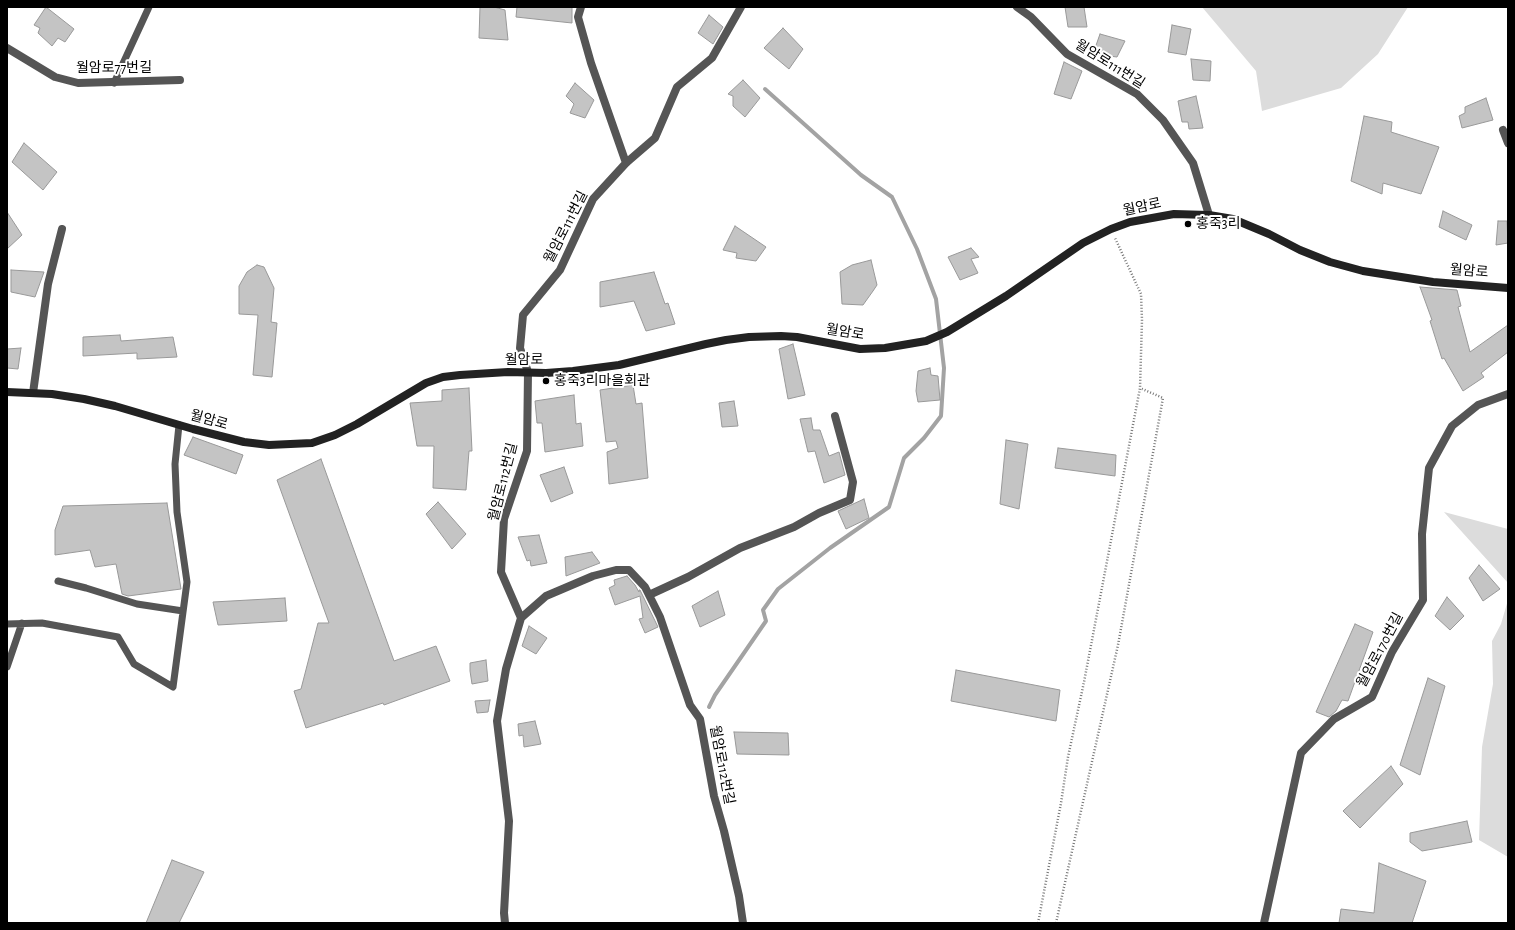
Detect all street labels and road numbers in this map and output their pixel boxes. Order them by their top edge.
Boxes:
street label: 월암로111번길 [1072,36,1148,92]
street label: 월암로77번길 [76,60,152,76]
street label: 월암로111번길 [541,188,591,266]
street label: 월암로 [1121,195,1163,219]
street label: 월암로 [1449,261,1489,281]
street label: 월암로 [825,321,865,343]
street label: 월암로 [505,352,543,368]
street label: 월암로 [188,407,230,433]
street label: 월암로112번길 [485,441,521,523]
street label: 월암로170번길 [1353,610,1407,690]
street label: 월암로112번길 [706,724,738,806]

